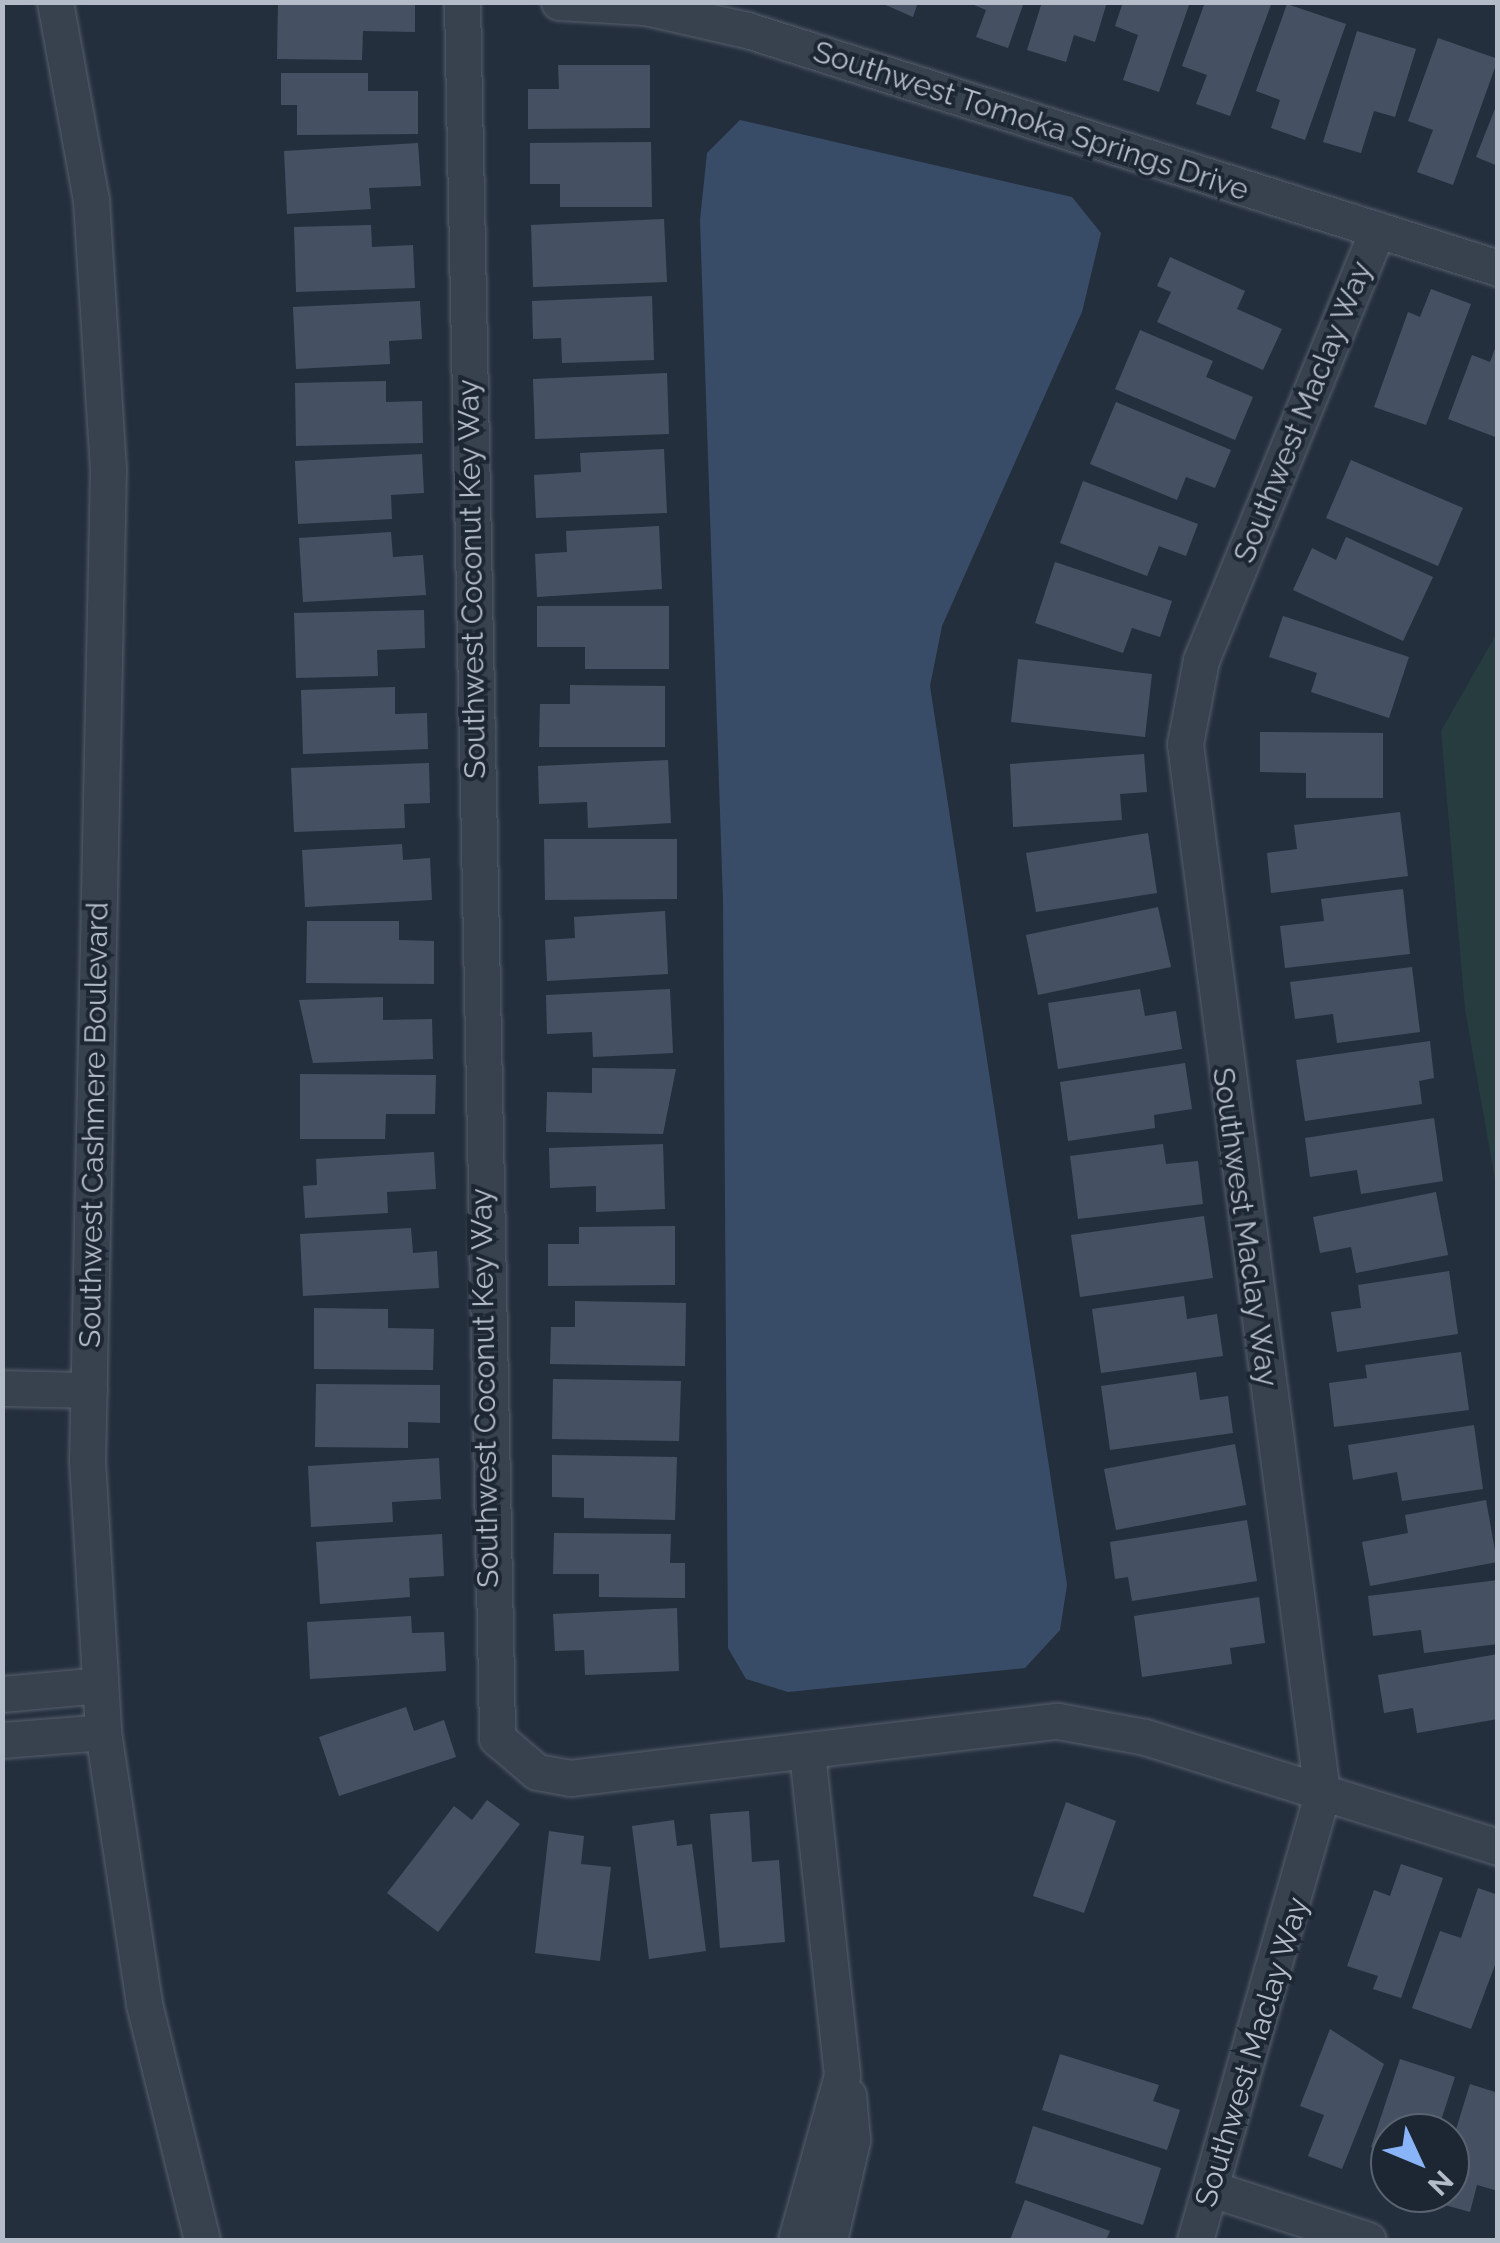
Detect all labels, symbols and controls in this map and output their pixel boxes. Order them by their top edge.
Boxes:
street label: Southwest Tomoka Springs Drive [808,33,1254,209]
street label: Southwest Maclay Way [1226,255,1380,569]
street label: Southwest Coconut Key Way [450,378,494,780]
street label: Southwest Cashmere Boulevard [72,902,116,1348]
street label: Southwest Maclay Way [1205,1064,1285,1390]
street label: Southwest Coconut Key Way [463,1187,507,1589]
street label: Southwest Maclay Way [1187,1892,1317,2212]
north arrow [1370,2113,1470,2213]
text: N [1421,2164,1460,2202]

